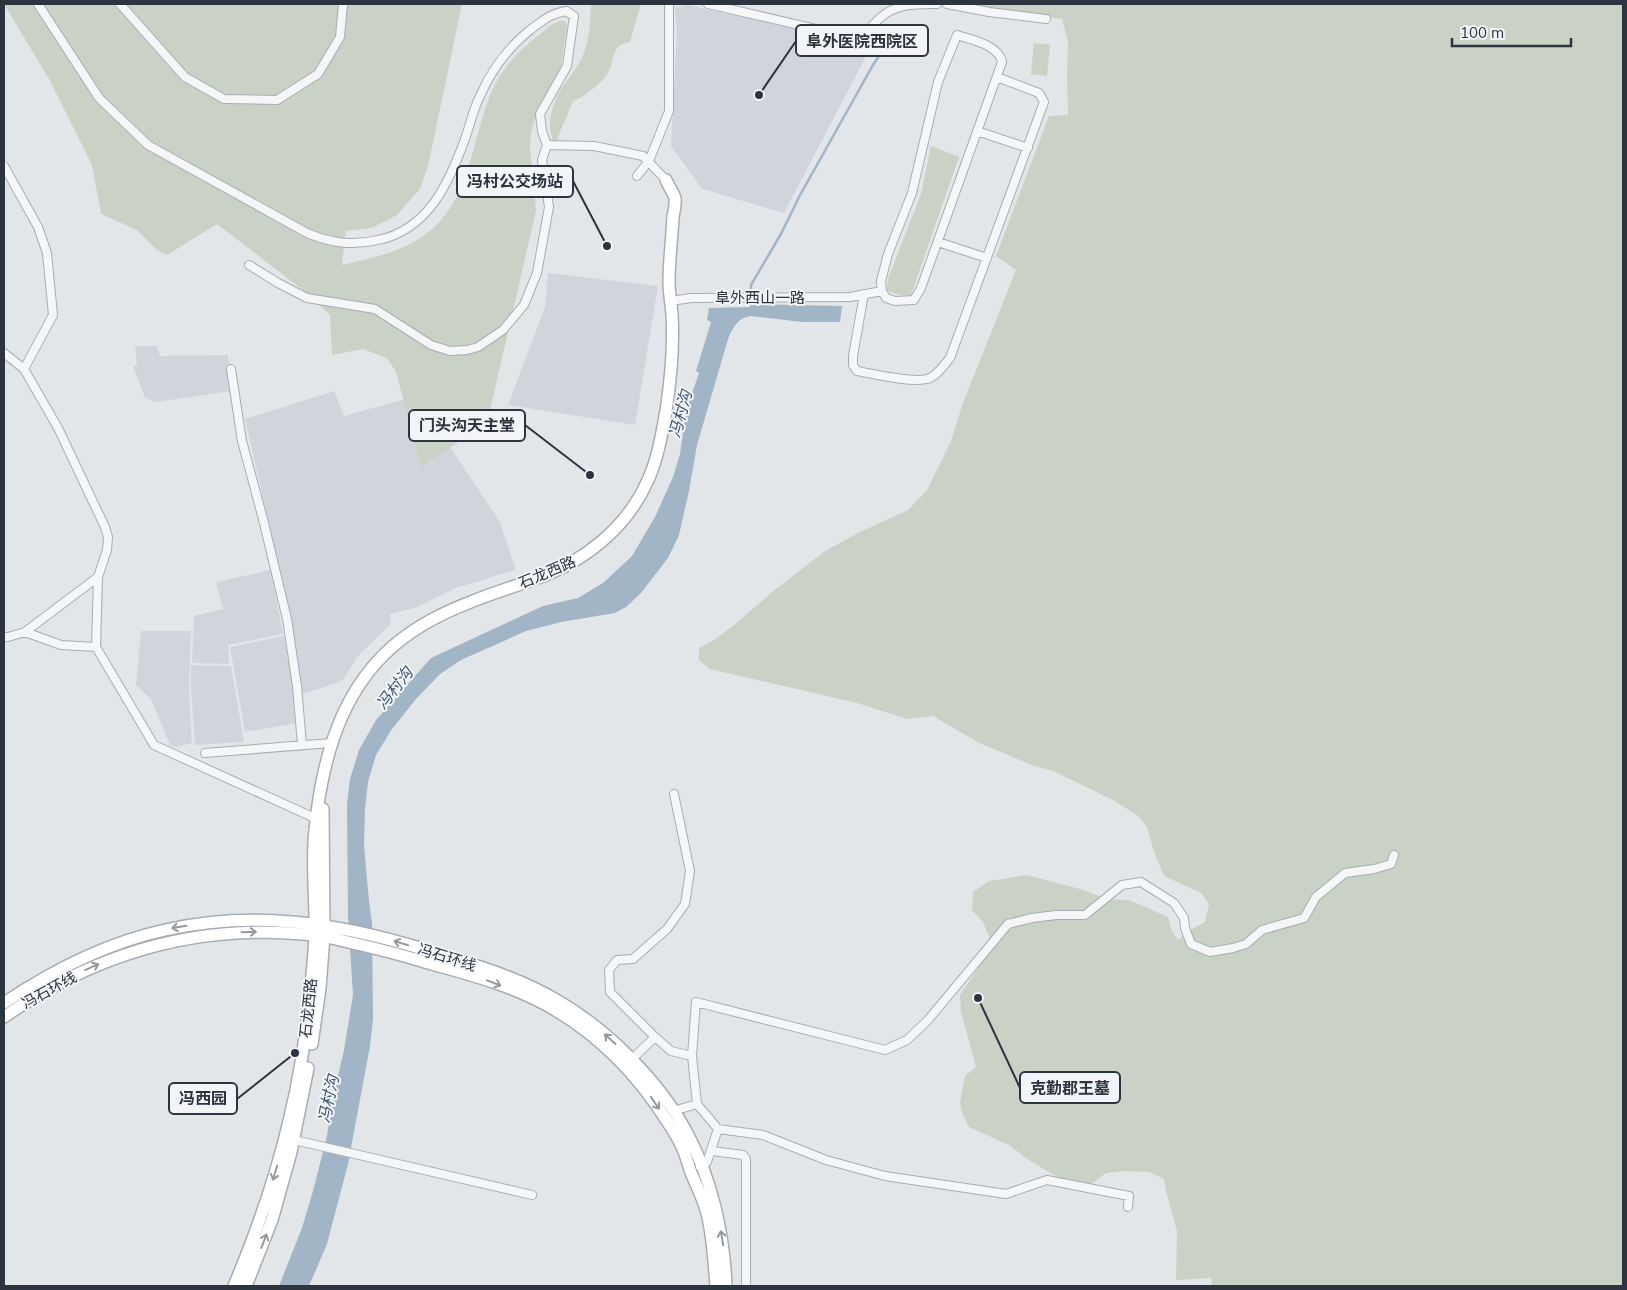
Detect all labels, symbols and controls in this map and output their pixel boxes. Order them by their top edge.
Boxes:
scale bar [1452,15,1571,47]
text: 100 m [1460,23,1504,42]
callout: 阜外医院西院区 [796,25,928,56]
text: 阜外医院西院区 [806,31,918,51]
callout: 冯村公交场站 [457,166,573,197]
text: 冯村公交场站 [467,171,563,191]
street label: 阜外西山一路 [715,288,805,307]
water label: 冯村沟 [664,386,696,440]
callout: 门头沟天主堂 [409,410,525,441]
text: 门头沟天主堂 [419,415,515,435]
street label: 石龙西路 [516,552,578,592]
water label: 冯村沟 [371,661,418,713]
one-way arrow [172,923,188,933]
one-way arrow [241,928,257,937]
one-way arrow [394,937,410,947]
street label: 冯石环线 [416,939,478,975]
one-way arrow [84,962,99,972]
street label: 冯石环线 [18,967,80,1013]
street label: 石龙西路 [295,977,321,1039]
one-way arrow [486,979,501,988]
one-way arrow [604,1033,617,1045]
water label: 冯村沟 [314,1072,343,1124]
callout: 克勤郡王墓 [1020,1072,1120,1103]
text: 克勤郡王墓 [1030,1078,1110,1098]
callout: 冯西园 [169,1083,237,1114]
text: 冯西园 [179,1088,227,1108]
one-way arrow [650,1096,660,1110]
one-way arrow [269,1164,279,1180]
one-way arrow [716,1230,726,1246]
one-way arrow [260,1234,269,1249]

